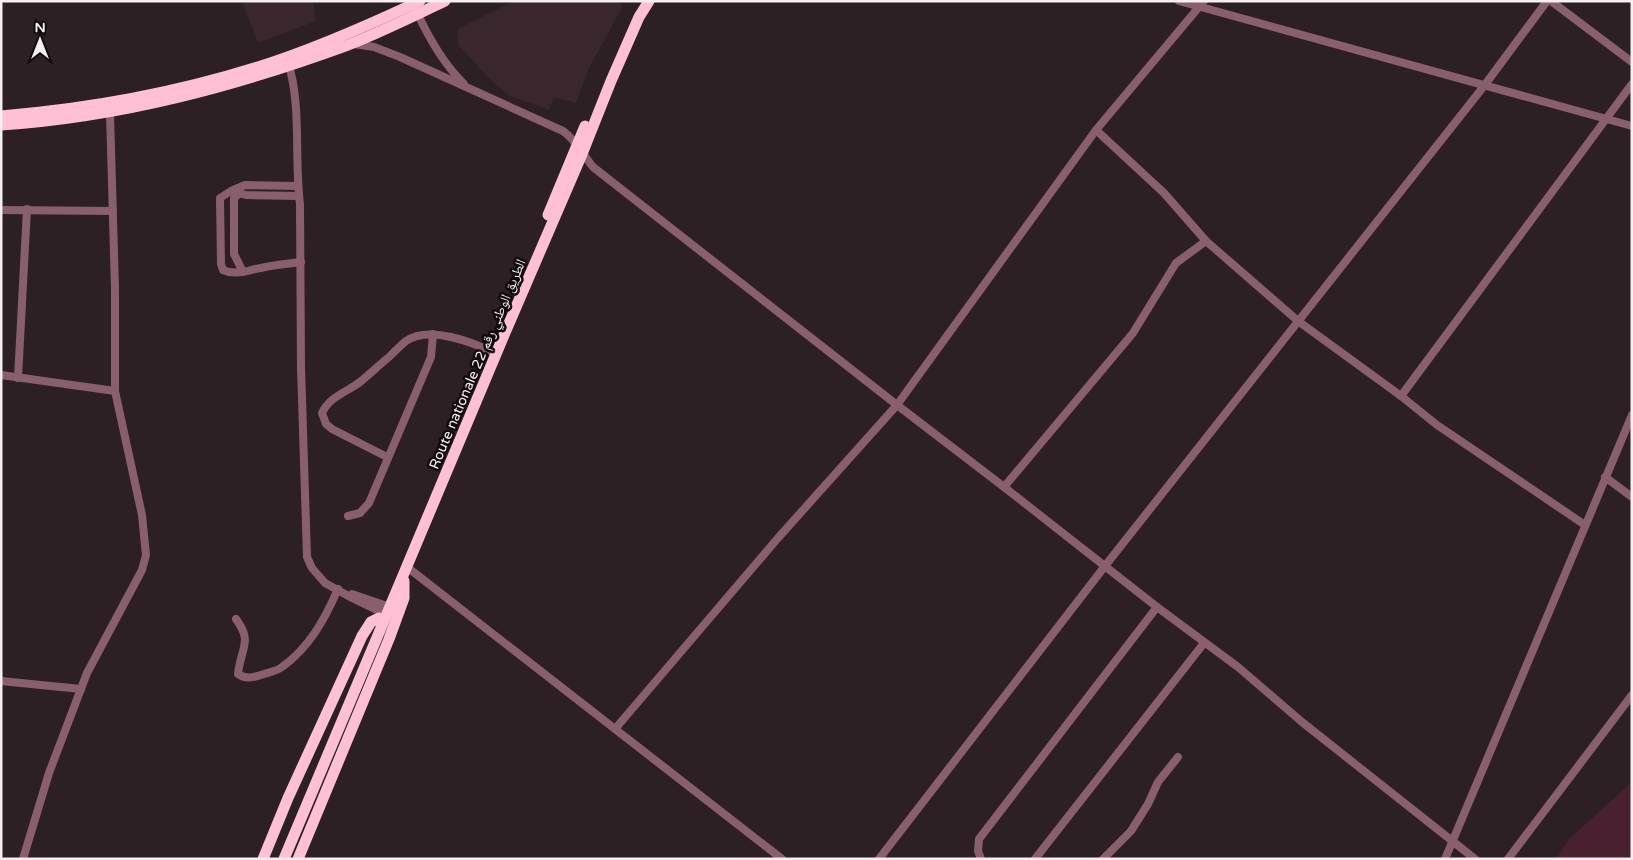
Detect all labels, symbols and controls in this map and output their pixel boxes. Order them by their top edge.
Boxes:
north arrow [15,15,65,65]
text: N [34,19,46,36]
street label: Route nationale 22 الطريق الوطني رقم [425,257,532,473]

